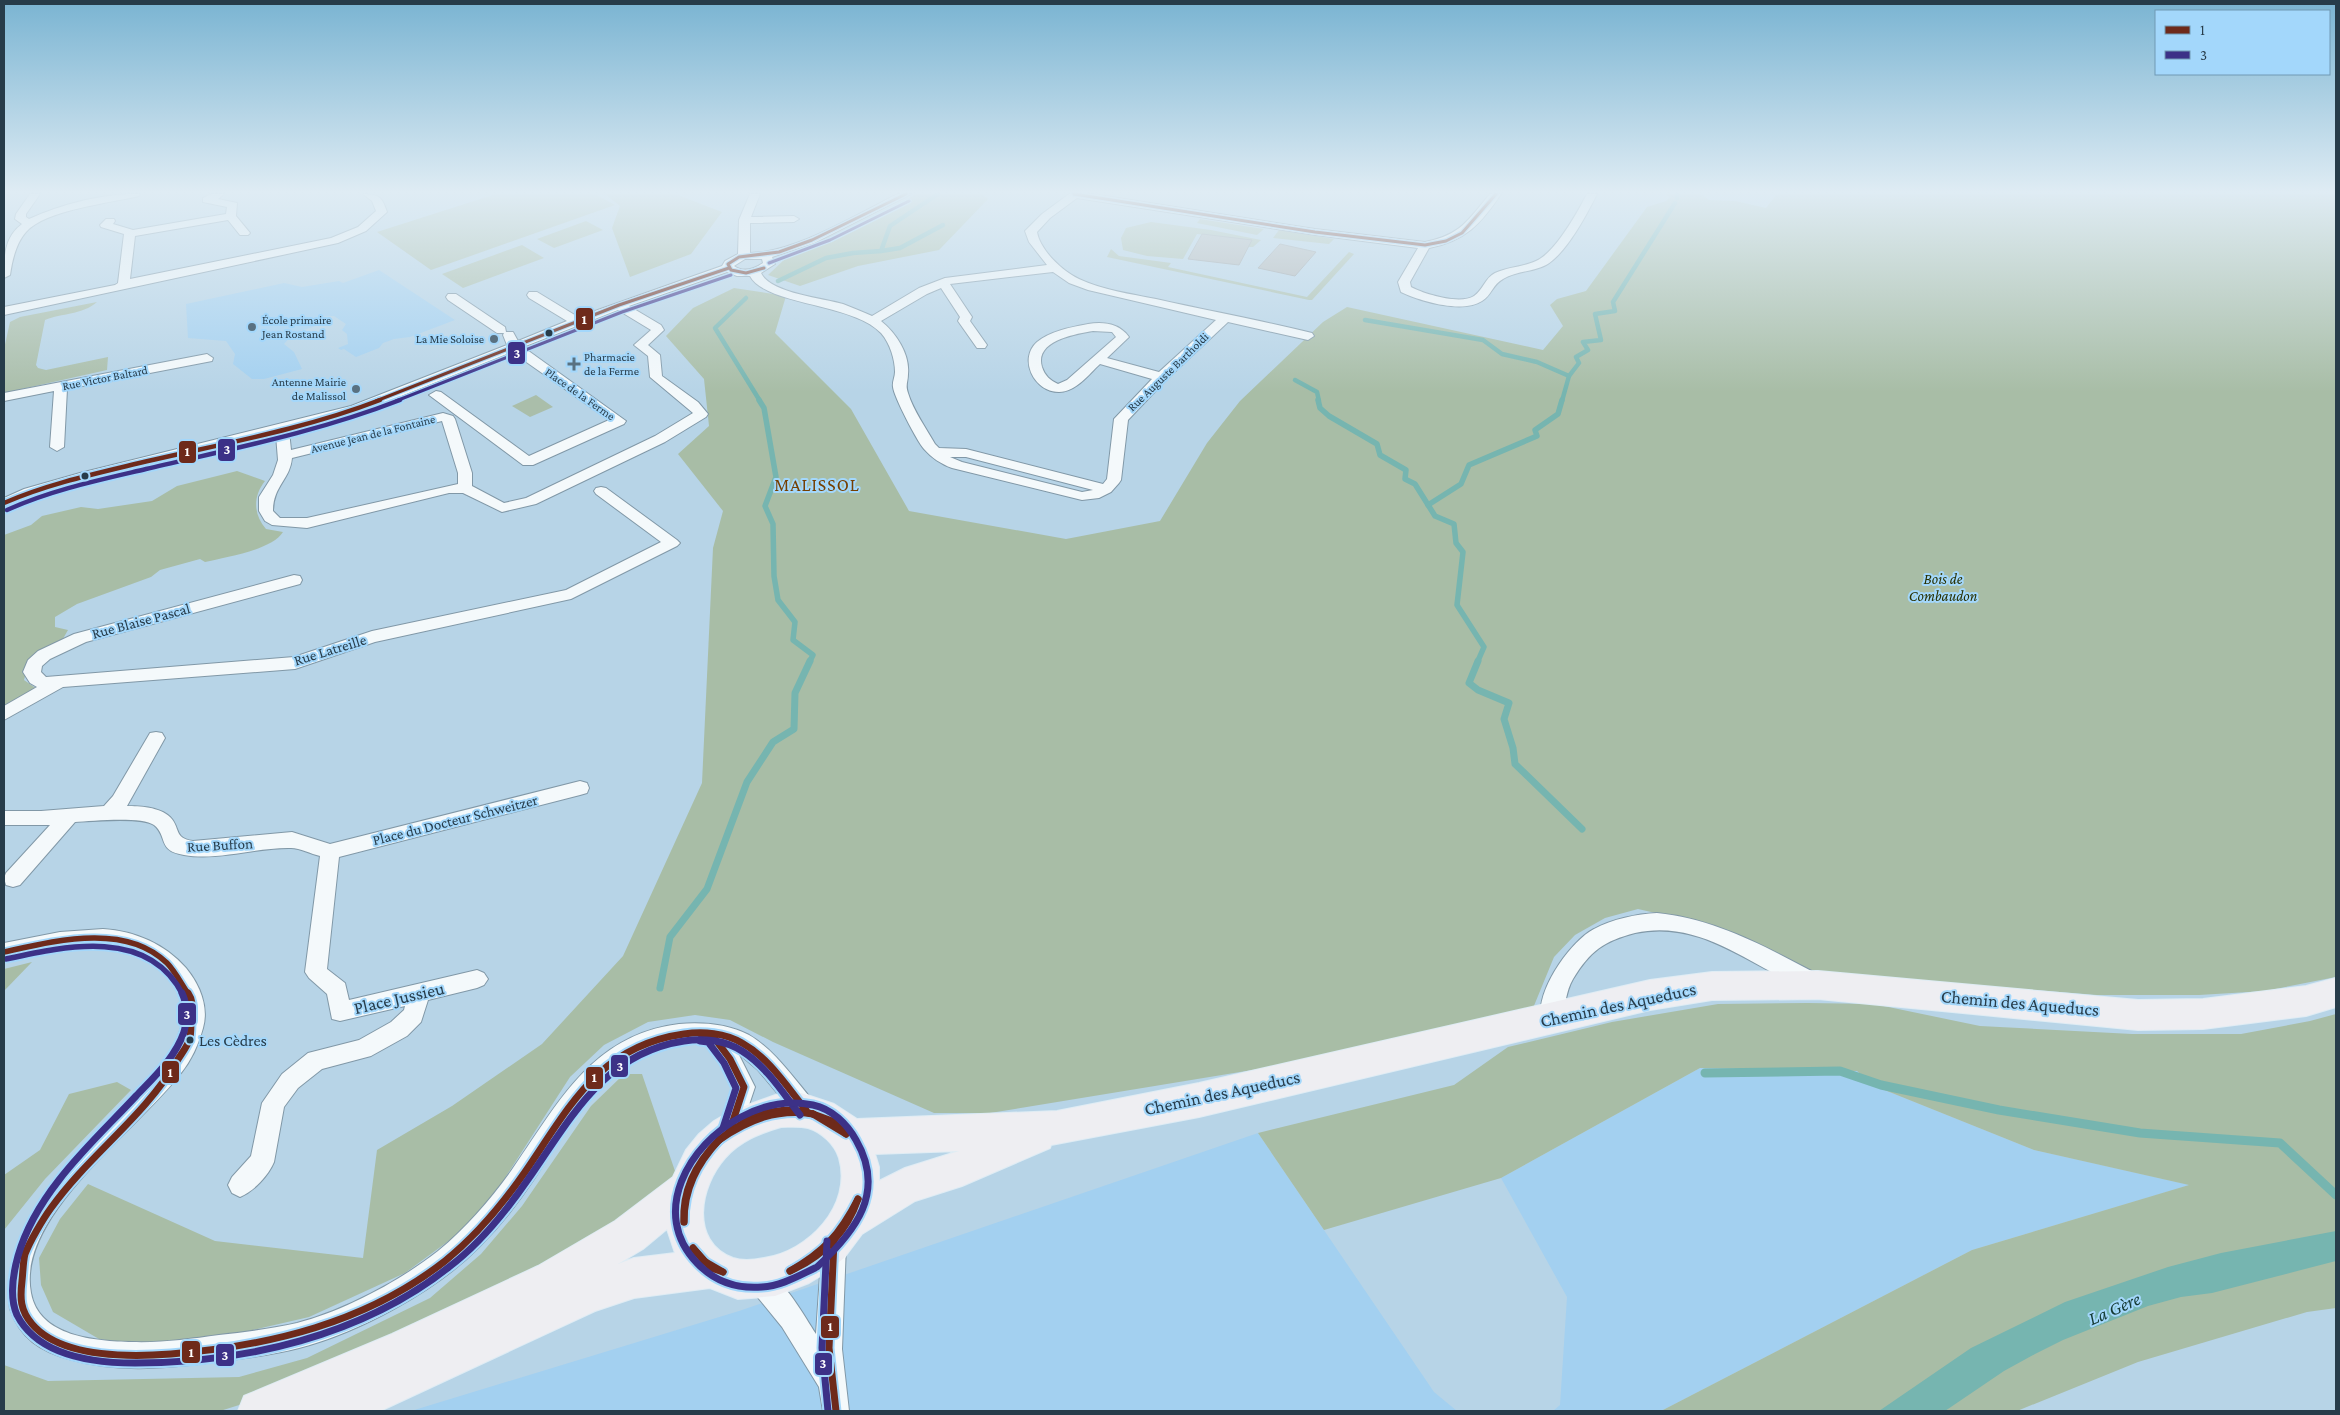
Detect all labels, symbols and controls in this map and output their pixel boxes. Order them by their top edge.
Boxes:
legend [2155,10,2330,75]
text: 1 [2200,22,2205,38]
text: 3 [2200,47,2207,63]
line badge: 1 [575,307,594,331]
text: 1 [581,311,587,327]
place label: École primaire Jean Rostand [261,313,331,341]
marker: École primaire Jean Rostand [246,321,258,333]
unlabelled marker [544,328,554,338]
street label: Rue Auguste Bartholdi [1125,330,1211,414]
place label: La Mie Soloise [416,332,484,346]
marker: La Mie Soloise [488,333,500,345]
line badge: 3 [507,341,526,365]
text: 3 [514,345,521,361]
place label: Pharmacie de la Ferme [584,350,639,378]
marker: Pharmacie de la Ferme [568,358,580,370]
street label: Rue Victor Baltard [61,363,150,393]
street label: Place de la Ferme [542,365,618,423]
place label: Antenne Mairie de Malissol [272,375,346,403]
marker: Antenne Mairie de Malissol [350,383,362,395]
street label: Avenue Jean de la Fontaine [309,412,437,456]
line badge: 3 [217,438,236,462]
line badge: 1 [178,440,197,464]
text: 3 [224,441,231,457]
text: 1 [184,443,190,459]
unlabelled marker [80,471,90,481]
district label: MALISSOL [774,475,860,495]
park label: Bois de Combaudon [1909,571,1978,604]
street label: Rue Blaise Pascal [90,600,192,642]
street label: Rue Latreille [292,631,369,669]
street label: Place du Docteur Schweitzer [371,792,540,848]
street label: Rue Buffon [187,835,253,855]
street label: Place Jussieu [352,978,447,1018]
street label: Chemin des Aqueducs [1538,979,1698,1031]
street label: Chemin des Aqueducs [1940,986,2100,1020]
line badge: 3 [177,1002,197,1026]
text: 3 [184,1006,191,1022]
place label: Les Cèdres [199,1032,267,1049]
marker: Les Cèdres [185,1035,195,1045]
line badge: 3 [610,1054,629,1078]
text: 3 [617,1058,624,1074]
line badge: 1 [161,1060,180,1084]
text: 1 [167,1064,173,1080]
line badge: 1 [585,1066,604,1090]
street label: Chemin des Aqueducs [1142,1067,1302,1119]
text: 1 [591,1069,597,1085]
water label: La Gère [2085,1288,2143,1329]
line badge: 1 [820,1315,840,1339]
text: 1 [827,1318,833,1334]
line badge: 1 [181,1340,201,1364]
line badge: 3 [215,1343,235,1367]
text: 1 [188,1344,194,1360]
text: 3 [222,1347,229,1363]
line badge: 3 [814,1352,833,1376]
text: 3 [820,1355,827,1371]

